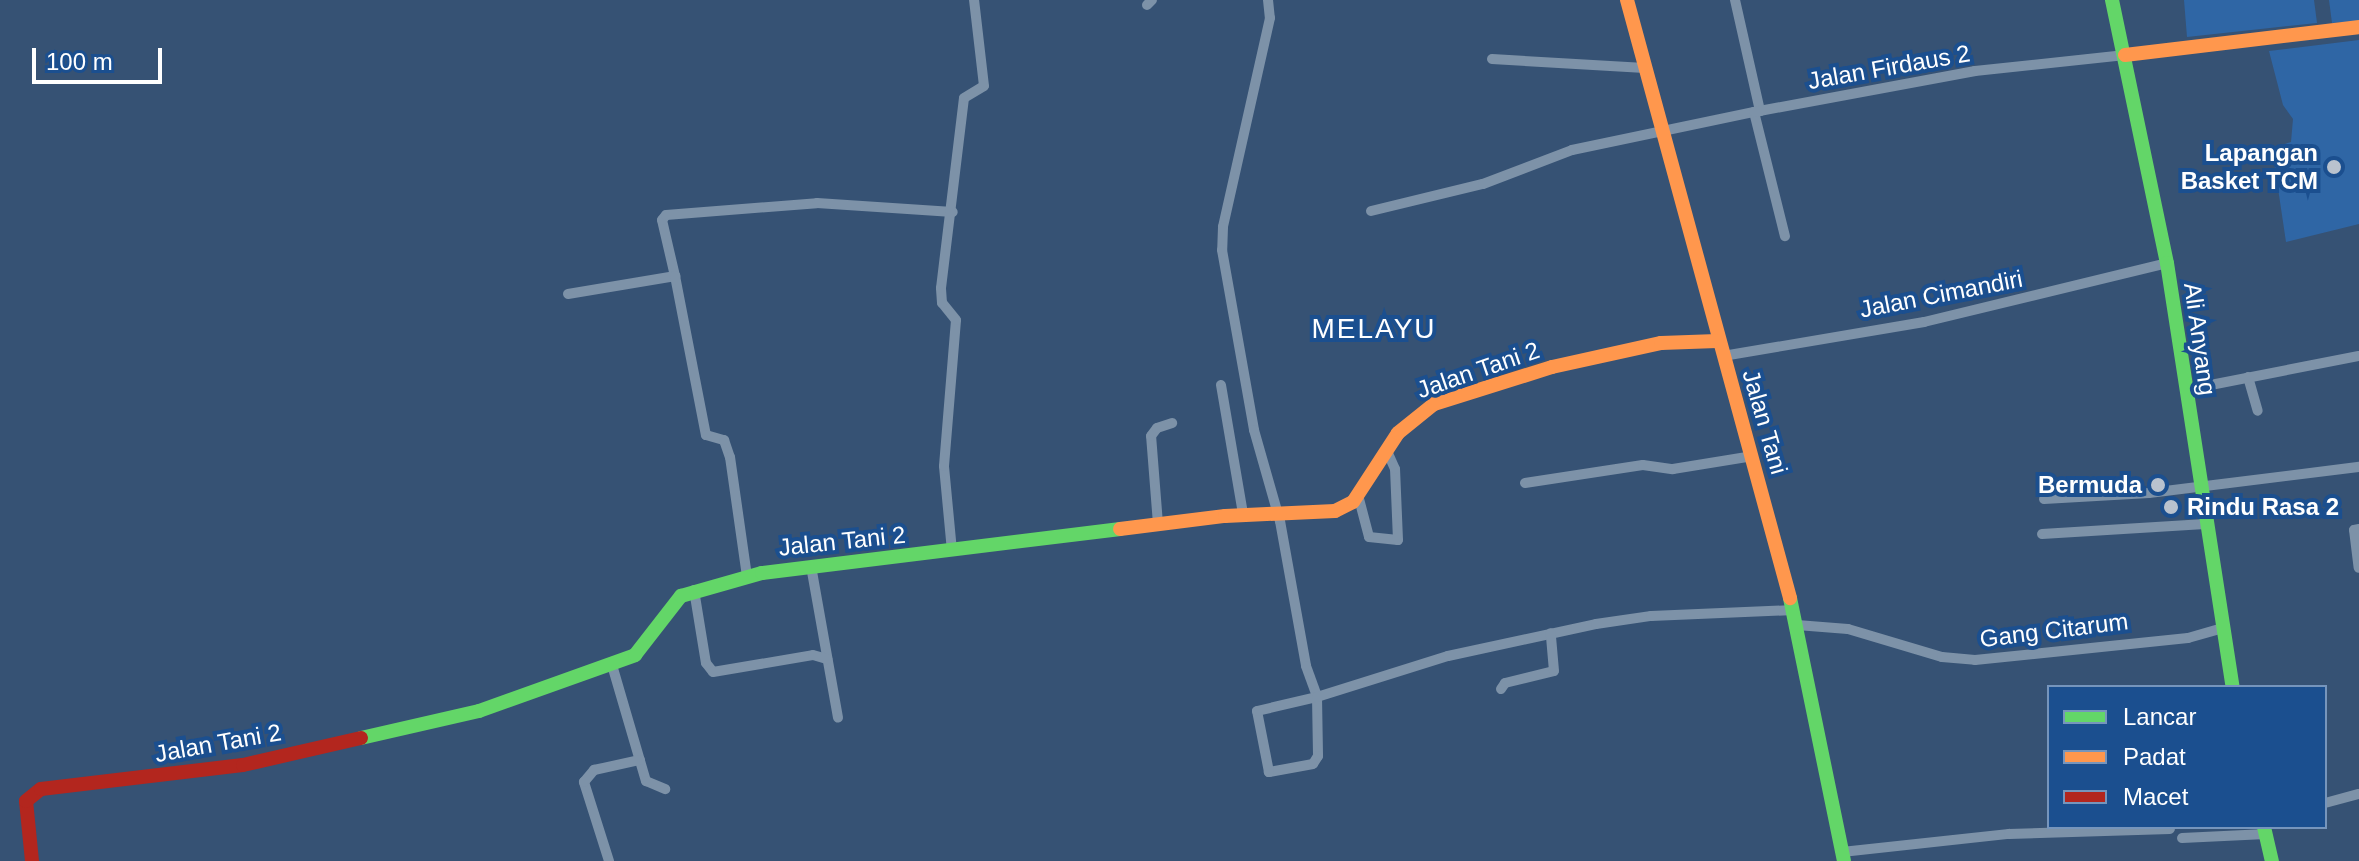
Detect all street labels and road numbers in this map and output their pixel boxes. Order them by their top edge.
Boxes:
street label: Jalan Firdaus 2 [1806,39,1972,95]
street label: Jalan Cimandiri [1857,264,2025,324]
street label: Ali Anyang [2178,280,2222,398]
street label: Jalan Tani 2 [1413,336,1543,404]
street label: Jalan Tani [1736,366,1794,478]
street label: Jalan Tani 2 [777,520,907,562]
street label: Gang Citarum [1978,607,2130,653]
street label: Jalan Tani 2 [152,718,284,768]

